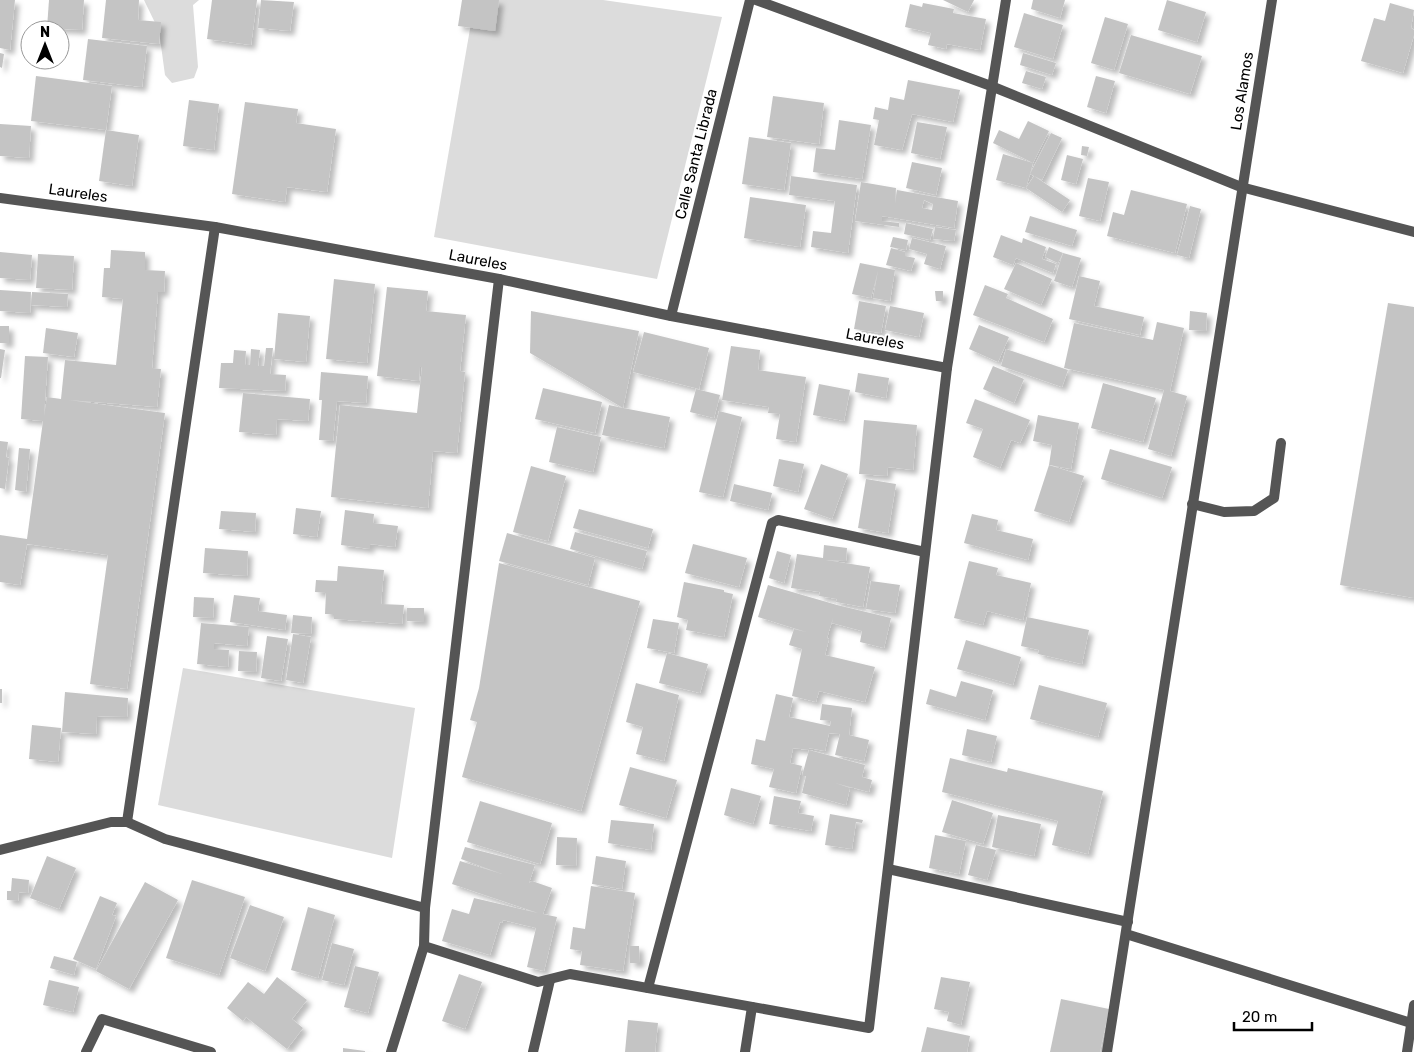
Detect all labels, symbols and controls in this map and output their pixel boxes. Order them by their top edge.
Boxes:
north arrow [20,20,70,70]
text: N [40,24,50,41]
street label: Los Alamos [1227,50,1257,132]
street label: Calle Santa Librada [671,87,721,221]
street label: Laureles [47,180,109,206]
street label: Laureles [447,245,509,275]
street label: Laureles [844,324,906,354]
scale bar [1234,1000,1312,1032]
text: 20 m [1242,1008,1277,1026]

